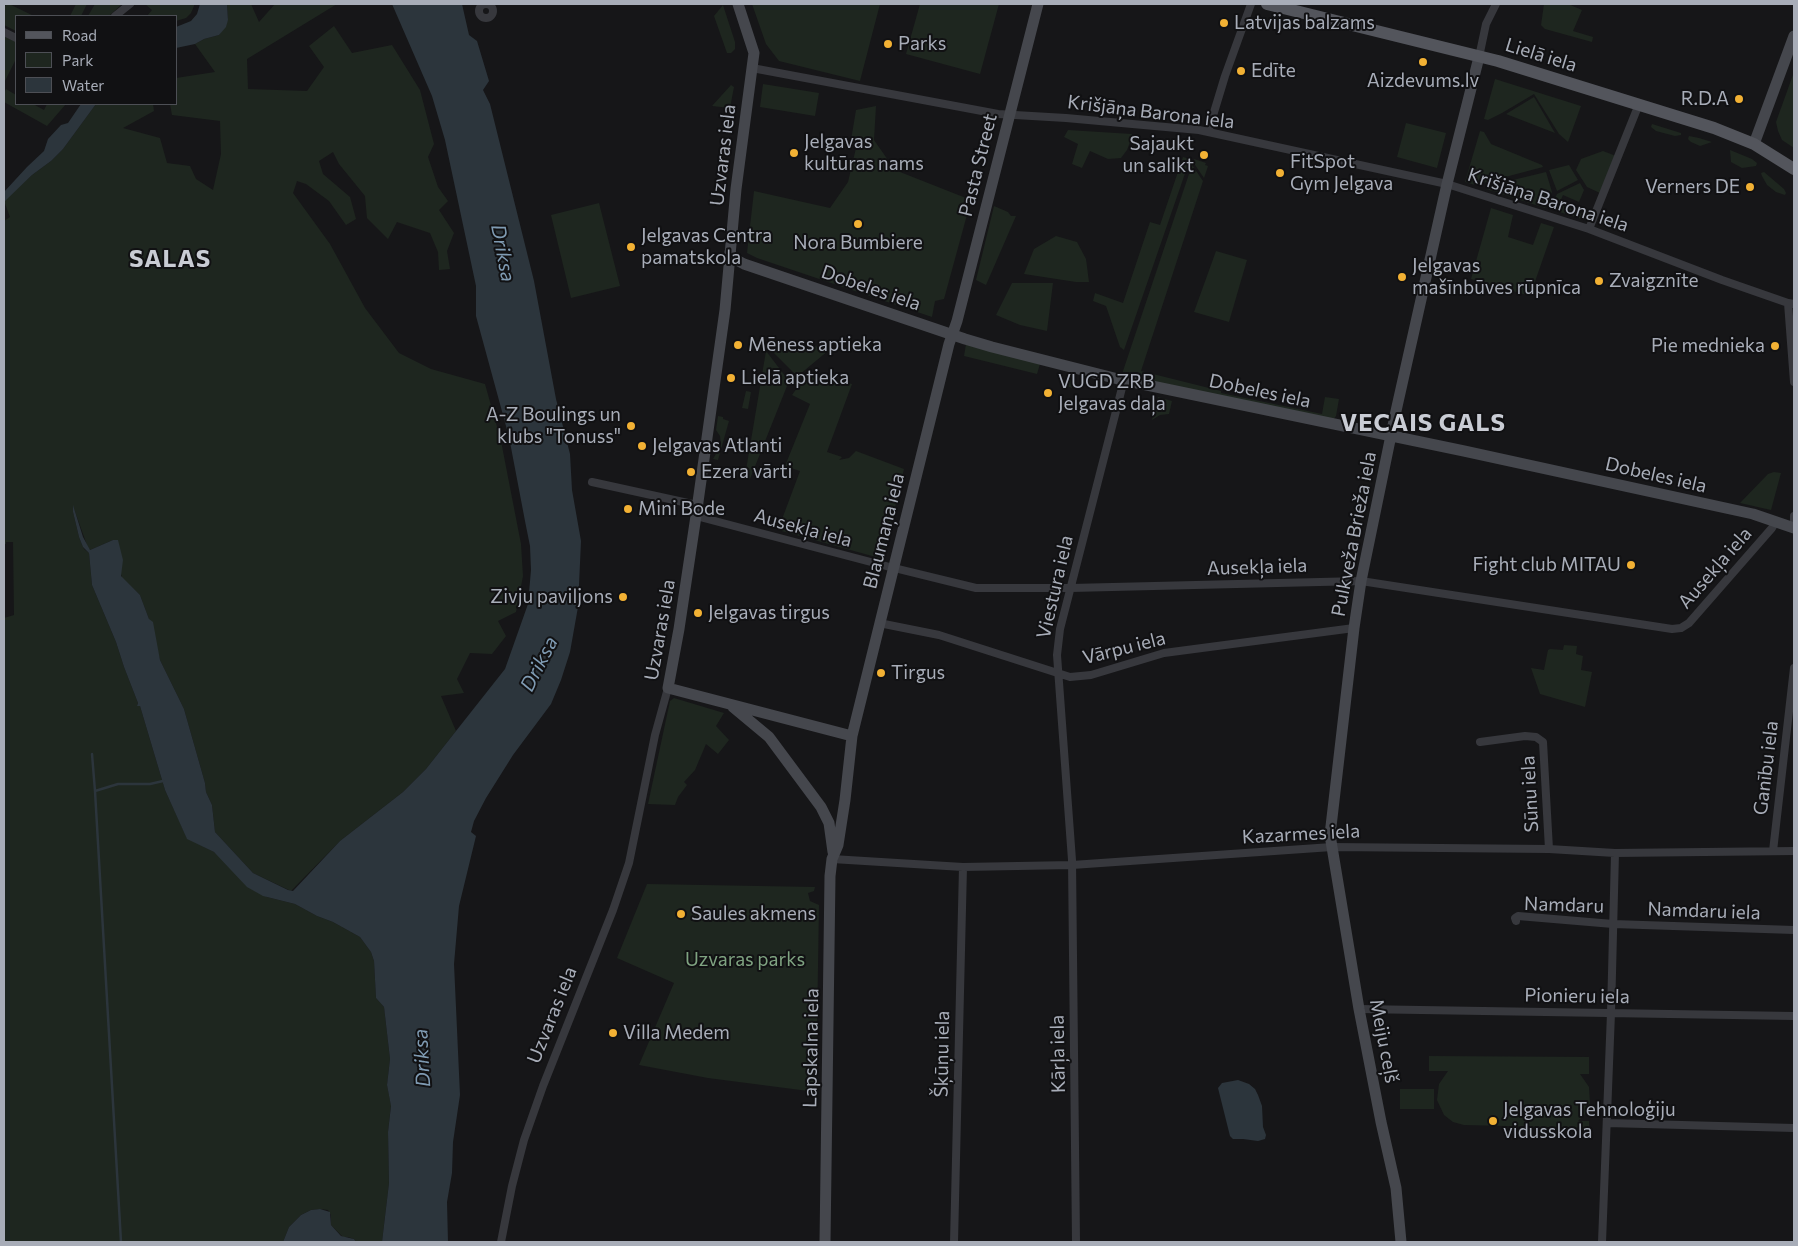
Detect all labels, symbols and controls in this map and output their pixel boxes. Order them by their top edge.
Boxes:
place label: Latvijas balzams [1234,12,1375,34]
legend [15,15,178,105]
marker: Latvijas balzams [1218,17,1230,29]
text: Road [62,26,97,44]
place label: Parks [898,33,946,55]
street label: Lielā iela [1502,33,1580,77]
marker: Parks [882,38,894,50]
text: Park [62,51,93,69]
marker: Aizdevums.lv [1417,56,1429,68]
place label: Edīte [1251,60,1296,82]
marker: Edīte [1235,65,1247,77]
place label: Aizdevums.lv [1367,70,1479,92]
text: Water [62,76,104,94]
place label: R.D.A [1681,88,1729,110]
street label: Krišjāņa Barona iela [1066,90,1236,134]
marker: R.D.A [1733,93,1745,105]
street label: Uzvaras iela [705,103,741,207]
street label: Pasta Street [954,111,1002,219]
place label: Jelgavas kultūras nams [804,131,924,175]
place label: Sajaukt un salikt [1122,133,1194,177]
marker: Jelgavas kultūras nams [788,147,800,159]
marker: Sajaukt un salikt [1198,149,1210,161]
place label: FitSpot Gym Jelgava [1290,151,1393,195]
street label: Krišjāņa Barona iela [1465,163,1631,237]
marker: FitSpot Gym Jelgava [1274,167,1286,179]
place label: Verners DE [1645,176,1740,198]
marker: Verners DE [1744,181,1756,193]
marker: Nora Bumbiere [852,218,864,230]
water label: Driksa [486,222,520,284]
place label: Jelgavas Centra pamatskola [641,225,772,269]
place label: Nora Bumbiere [793,232,923,254]
marker: Jelgavas Centra pamatskola [625,241,637,253]
district label: SALAS [128,245,212,273]
place label: Jelgavas mašīnbūves rūpnīca [1412,255,1581,299]
street label: Dobeles iela [818,260,924,316]
place label: Zvaigznīte [1609,270,1699,292]
marker: Jelgavas mašīnbūves rūpnīca [1396,271,1408,283]
marker: Zvaigznīte [1593,275,1605,287]
place label: Mēness aptieka [748,334,882,356]
place label: Pie mednieka [1651,335,1765,357]
marker: Mēness aptieka [732,339,744,351]
marker: Pie mednieka [1769,340,1781,352]
place label: Lielā aptieka [741,367,849,389]
street label: Dobeles iela [1207,369,1313,413]
place label: VUGD ZRB Jelgavas daļa [1058,371,1166,415]
marker: Lielā aptieka [725,372,737,384]
marker: VUGD ZRB Jelgavas daļa [1042,387,1054,399]
place label: A-Z Boulings un klubs "Tonuss" [486,404,621,448]
district label: VECAIS GALS [1339,409,1507,437]
marker: A-Z Boulings un klubs "Tonuss" [625,420,637,432]
place label: Jelgavas Atlanti [652,435,782,457]
marker: Jelgavas Atlanti [636,440,648,452]
street label: Pulkveža Brieža iela [1327,450,1381,618]
street label: Dobeles iela [1603,452,1709,498]
place label: Ezera vārti [701,461,792,483]
marker: Ezera vārti [685,466,697,478]
street label: Blaumaņa iela [859,471,909,591]
place label: Mini Bode [638,498,725,520]
marker: Mini Bode [622,503,634,515]
street label: Ausekļa iela [751,504,855,552]
street label: Ausekļa iela [1673,523,1757,613]
street label: Viestura iela [1032,533,1078,641]
street label: Ausekļa iela [1206,554,1308,580]
place label: Fight club MITAU [1472,554,1621,576]
marker: Fight club MITAU [1625,559,1637,571]
street label: Uzvaras iela [640,578,680,682]
place label: Zivju paviljons [490,586,613,608]
marker: Zivju paviljons [617,591,629,603]
place label: Jelgavas tirgus [708,602,830,624]
marker: Jelgavas tirgus [692,607,704,619]
street label: Vārpu iela [1080,627,1168,669]
water label: Driksa [515,633,563,695]
place label: Tirgus [891,662,945,684]
marker: Tirgus [875,667,887,679]
street label: Ganību iela [1749,720,1783,816]
street label: Sūnu iela [1517,755,1543,833]
street label: Kazarmes iela [1241,820,1361,848]
street label: Namdaru [1524,892,1604,918]
street label: Namdaru iela [1647,898,1761,924]
place label: Saules akmens [691,903,816,925]
marker: Saules akmens [675,908,687,920]
park label: Uzvaras parks [685,949,805,971]
street label: Uzvaras iela [522,963,582,1067]
street label: Pionieru iela [1524,984,1630,1008]
street label: Lapskalna iela [799,988,823,1108]
street label: Meiju ceļš [1365,997,1403,1085]
street label: Šķūņu iela [930,1010,954,1098]
street label: Kārļa iela [1046,1015,1070,1093]
place label: Villa Medem [623,1022,730,1044]
marker: Villa Medem [607,1027,619,1039]
water label: Driksa [408,1028,436,1088]
place label: Jelgavas Tehnoloģiju vidusskola [1503,1099,1676,1143]
marker: Jelgavas Tehnoloģiju vidusskola [1487,1115,1499,1127]

